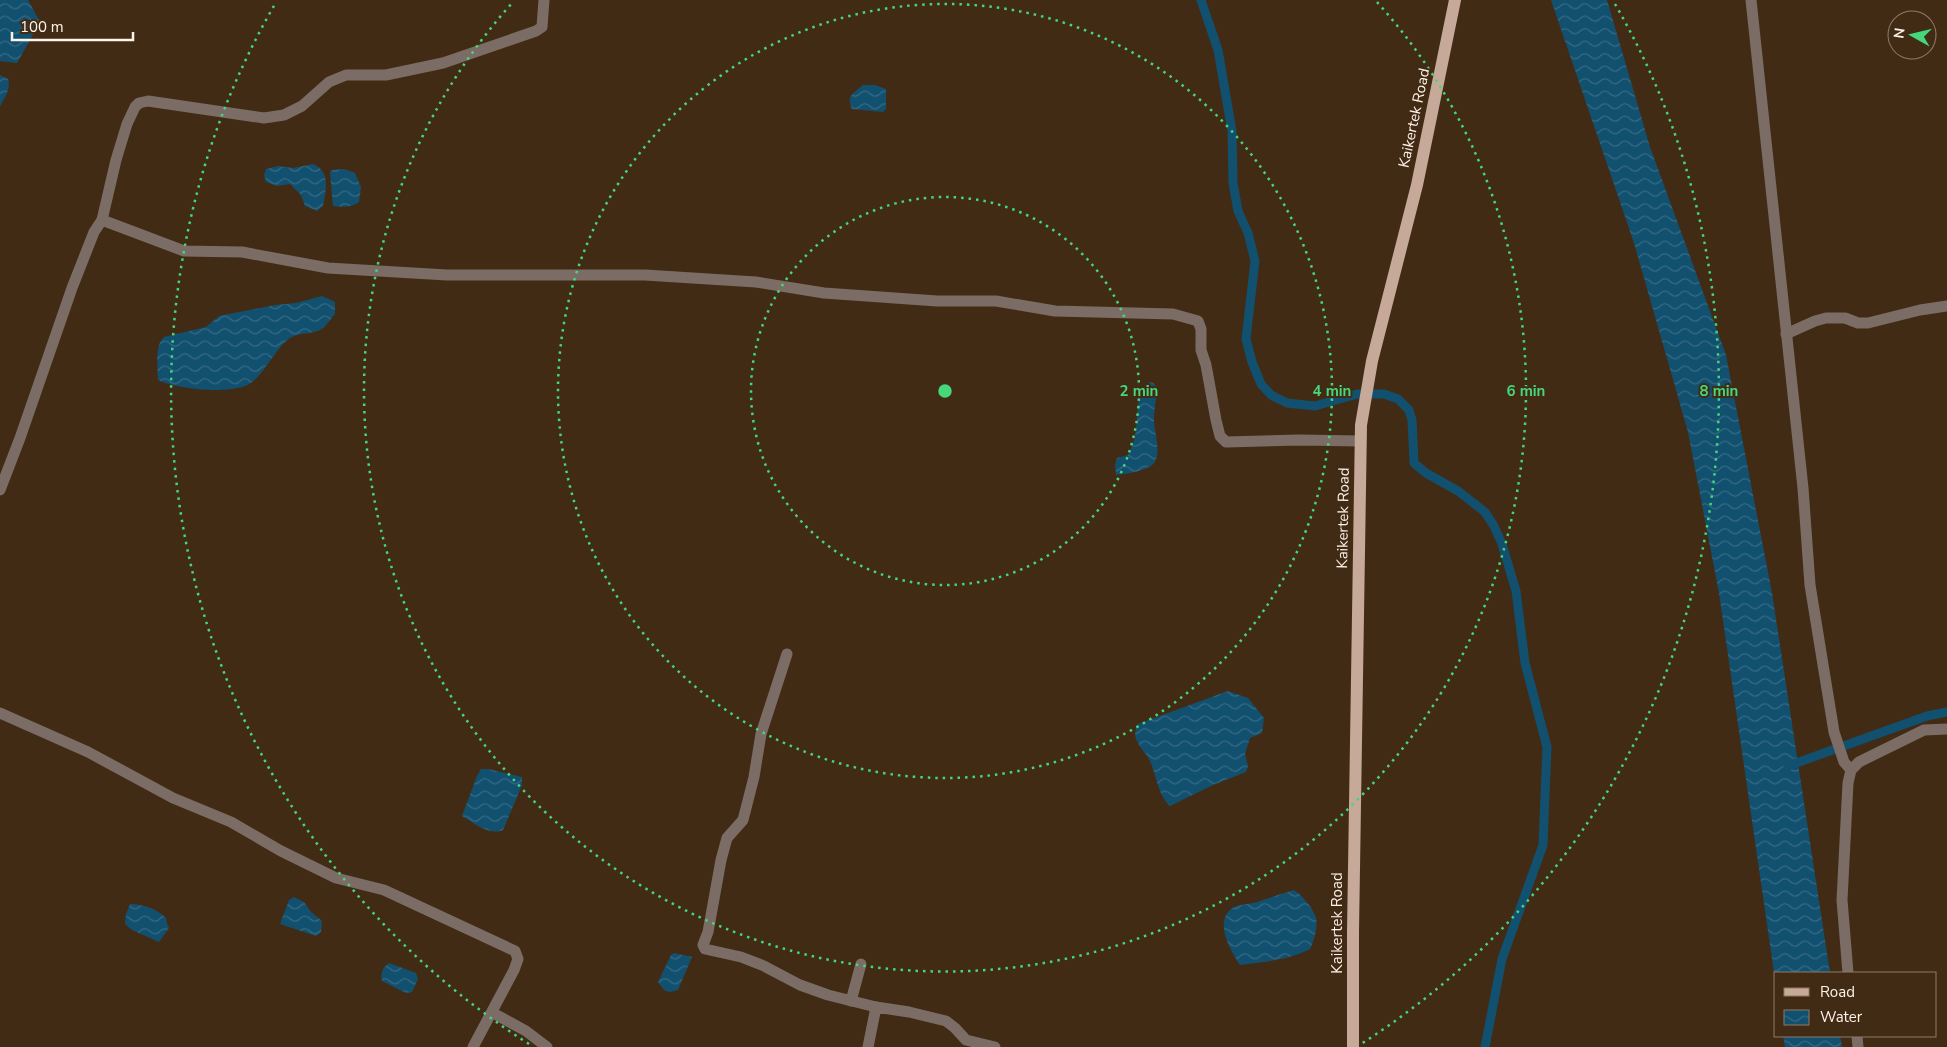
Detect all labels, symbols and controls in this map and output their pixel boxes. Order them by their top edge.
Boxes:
scale bar [12,10,134,42]
north arrow [1887,10,1937,60]
text: 100 m [20,17,64,37]
text: N [1889,27,1910,40]
street label: Kaikertek Road [1394,66,1434,170]
text: 2 min [1120,381,1158,401]
text: 4 min [1313,381,1351,401]
text: 6 min [1507,381,1545,401]
text: 8 min [1700,381,1738,401]
centre of rings [936,382,954,400]
street label: Kaikertek Road [1332,467,1354,569]
street label: Kaikertek Road [1327,872,1347,974]
legend [1774,972,1937,1037]
text: Road [1820,982,1855,1002]
text: Water [1820,1007,1863,1027]

